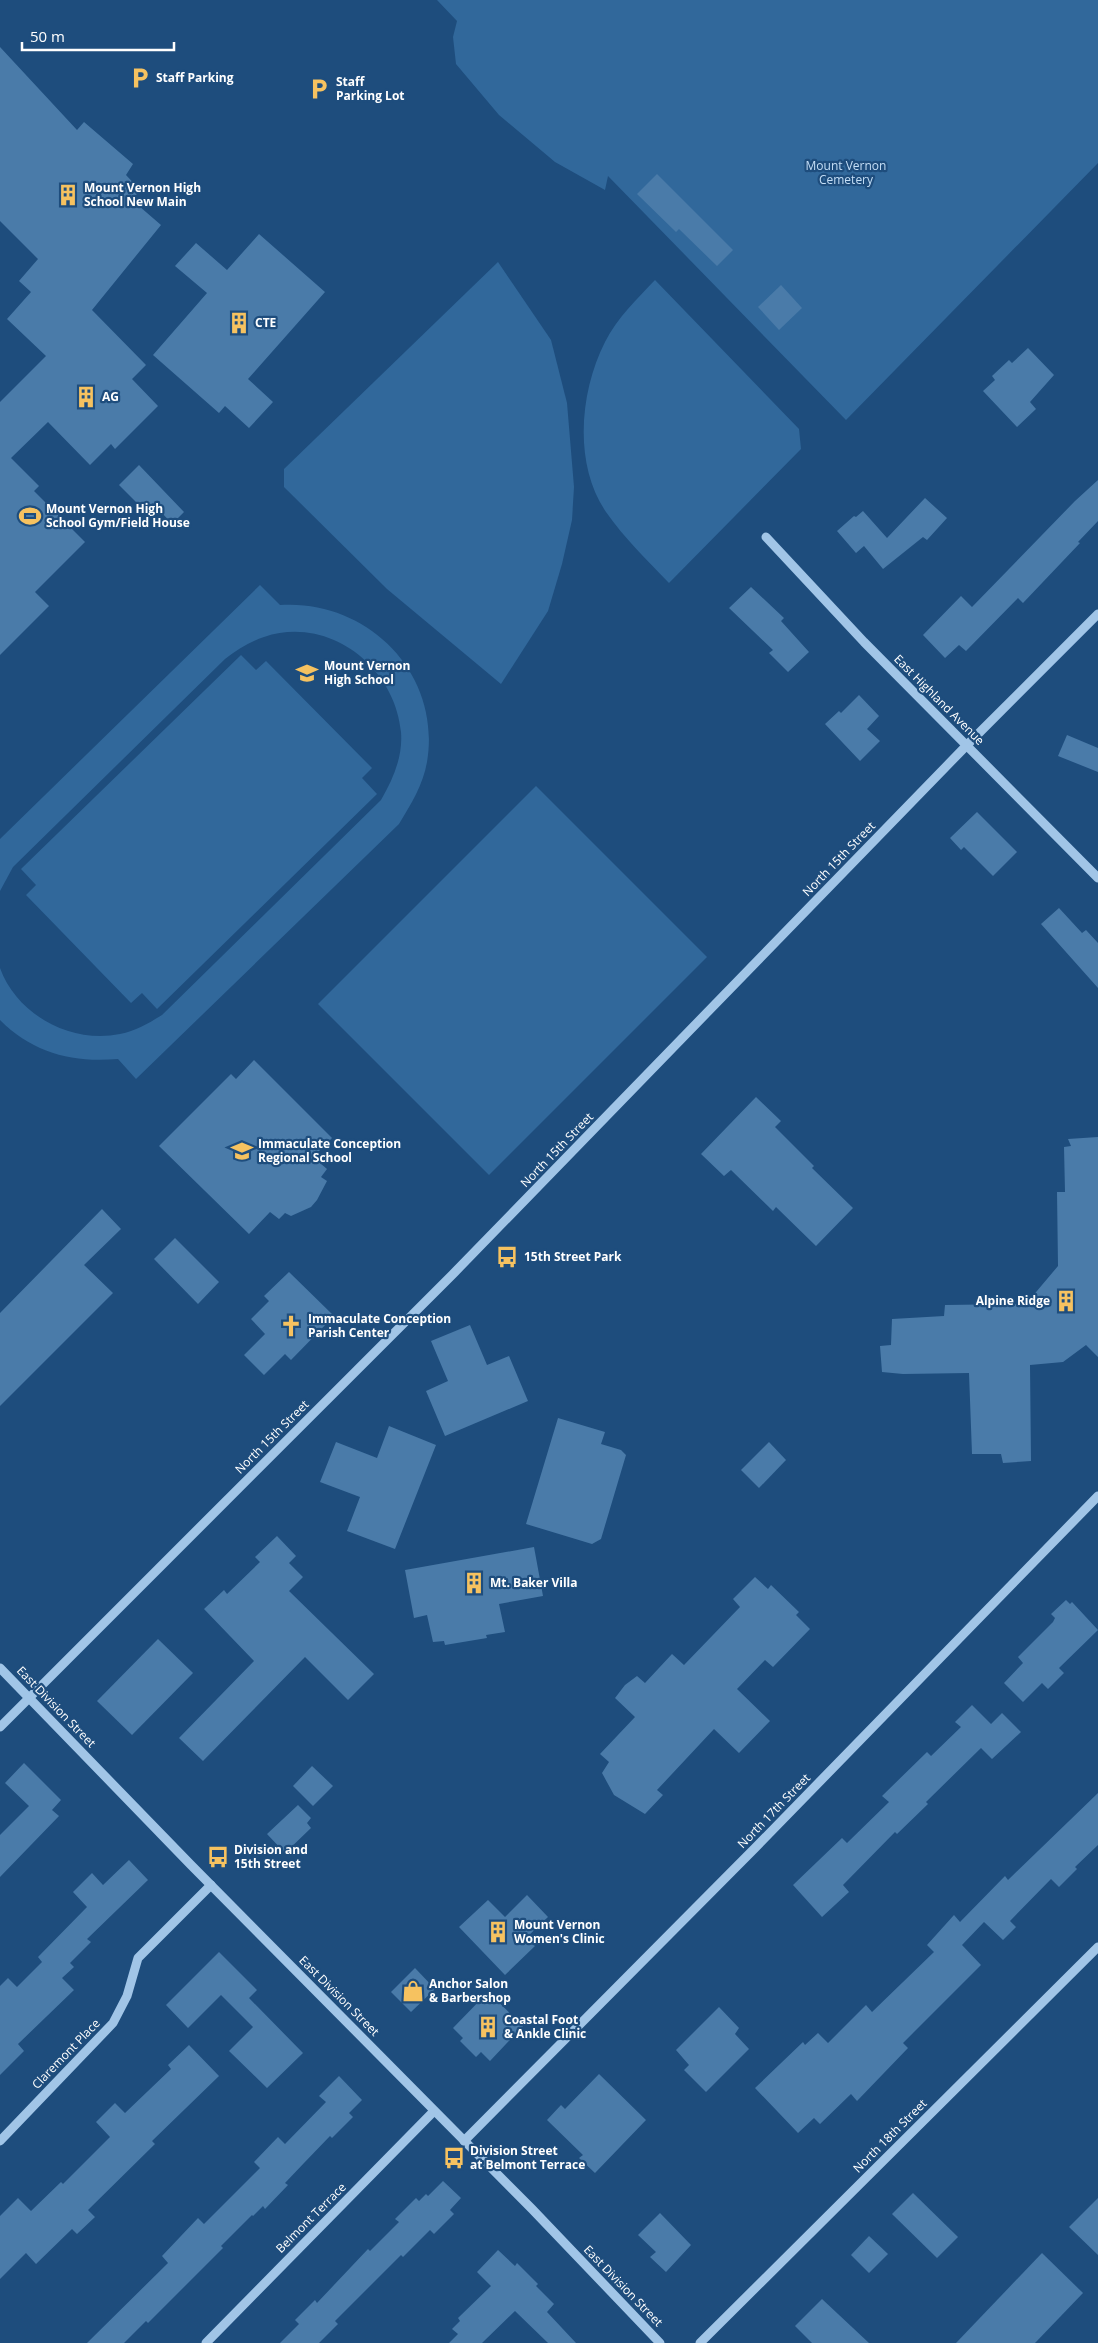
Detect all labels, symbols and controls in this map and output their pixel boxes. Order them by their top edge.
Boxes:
scale bar [22,20,175,52]
text: 50 m [30,26,65,46]
parking icon: Staff Parking [127,65,153,91]
place label: Staff Parking [156,69,234,86]
place label: Staff Parking Lot [336,73,405,104]
parking icon: Staff Parking Lot [306,76,332,102]
park label: Mount Vernon Cemetery [806,157,886,188]
place label: Mount Vernon High School New Main [84,179,201,210]
building icon: Mount Vernon High School New Main [55,182,81,208]
building icon: CTE [226,310,252,336]
place label: CTE [255,314,277,331]
building icon: AG [73,384,99,410]
place label: AG [102,388,119,405]
place label: Mount Vernon High School Gym/Field House [46,500,190,531]
sports icon: Mount Vernon High School Gym/Field House [17,503,43,529]
street label: East Highland Avenue [890,651,989,749]
place label: Mount Vernon High School [324,657,410,688]
school or university icon: Mount Vernon High School [294,660,320,686]
street label: North 15th Street [799,818,879,900]
street label: North 15th Street [517,1109,597,1191]
place label: Immaculate Conception Regional School [258,1135,401,1166]
school or university icon: Immaculate Conception Regional School [229,1138,255,1164]
bus stop icon: 15th Street Park [494,1244,520,1270]
place label: 15th Street Park [524,1248,622,1265]
building icon: Alpine Ridge [1053,1288,1079,1314]
place label: Alpine Ridge [976,1292,1050,1309]
place label: Immaculate Conception Parish Center [308,1310,451,1341]
church icon: Immaculate Conception Parish Center [278,1313,304,1339]
street label: North 15th Street [231,1396,312,1477]
building icon: Mt. Baker Villa [461,1570,487,1596]
place label: Mt. Baker Villa [490,1574,578,1591]
street label: East Division Street [13,1662,100,1751]
street label: North 17th Street [734,1770,814,1852]
place label: Division and 15th Street [234,1841,308,1872]
bus stop icon: Division and 15th Street [205,1844,231,1870]
place label: Mount Vernon Women's Clinic [514,1916,605,1947]
building icon: Mount Vernon Women's Clinic [485,1919,511,1945]
street label: East Division Street [295,1952,383,2040]
place label: Anchor Salon & Barbershop [429,1975,511,2006]
shop icon: Anchor Salon & Barbershop [400,1978,426,2004]
place label: Coastal Foot & Ankle Clinic [504,2011,586,2042]
building icon: Coastal Foot & Ankle Clinic [475,2014,501,2040]
street label: Claremont Place [28,2015,104,2092]
street label: North 18th Street [849,2095,930,2176]
place label: Division Street at Belmont Terrace [470,2142,585,2173]
bus stop icon: Division Street at Belmont Terrace [441,2145,467,2171]
street label: Belmont Terrace [272,2179,350,2257]
street label: East Division Street [580,2241,667,2330]

